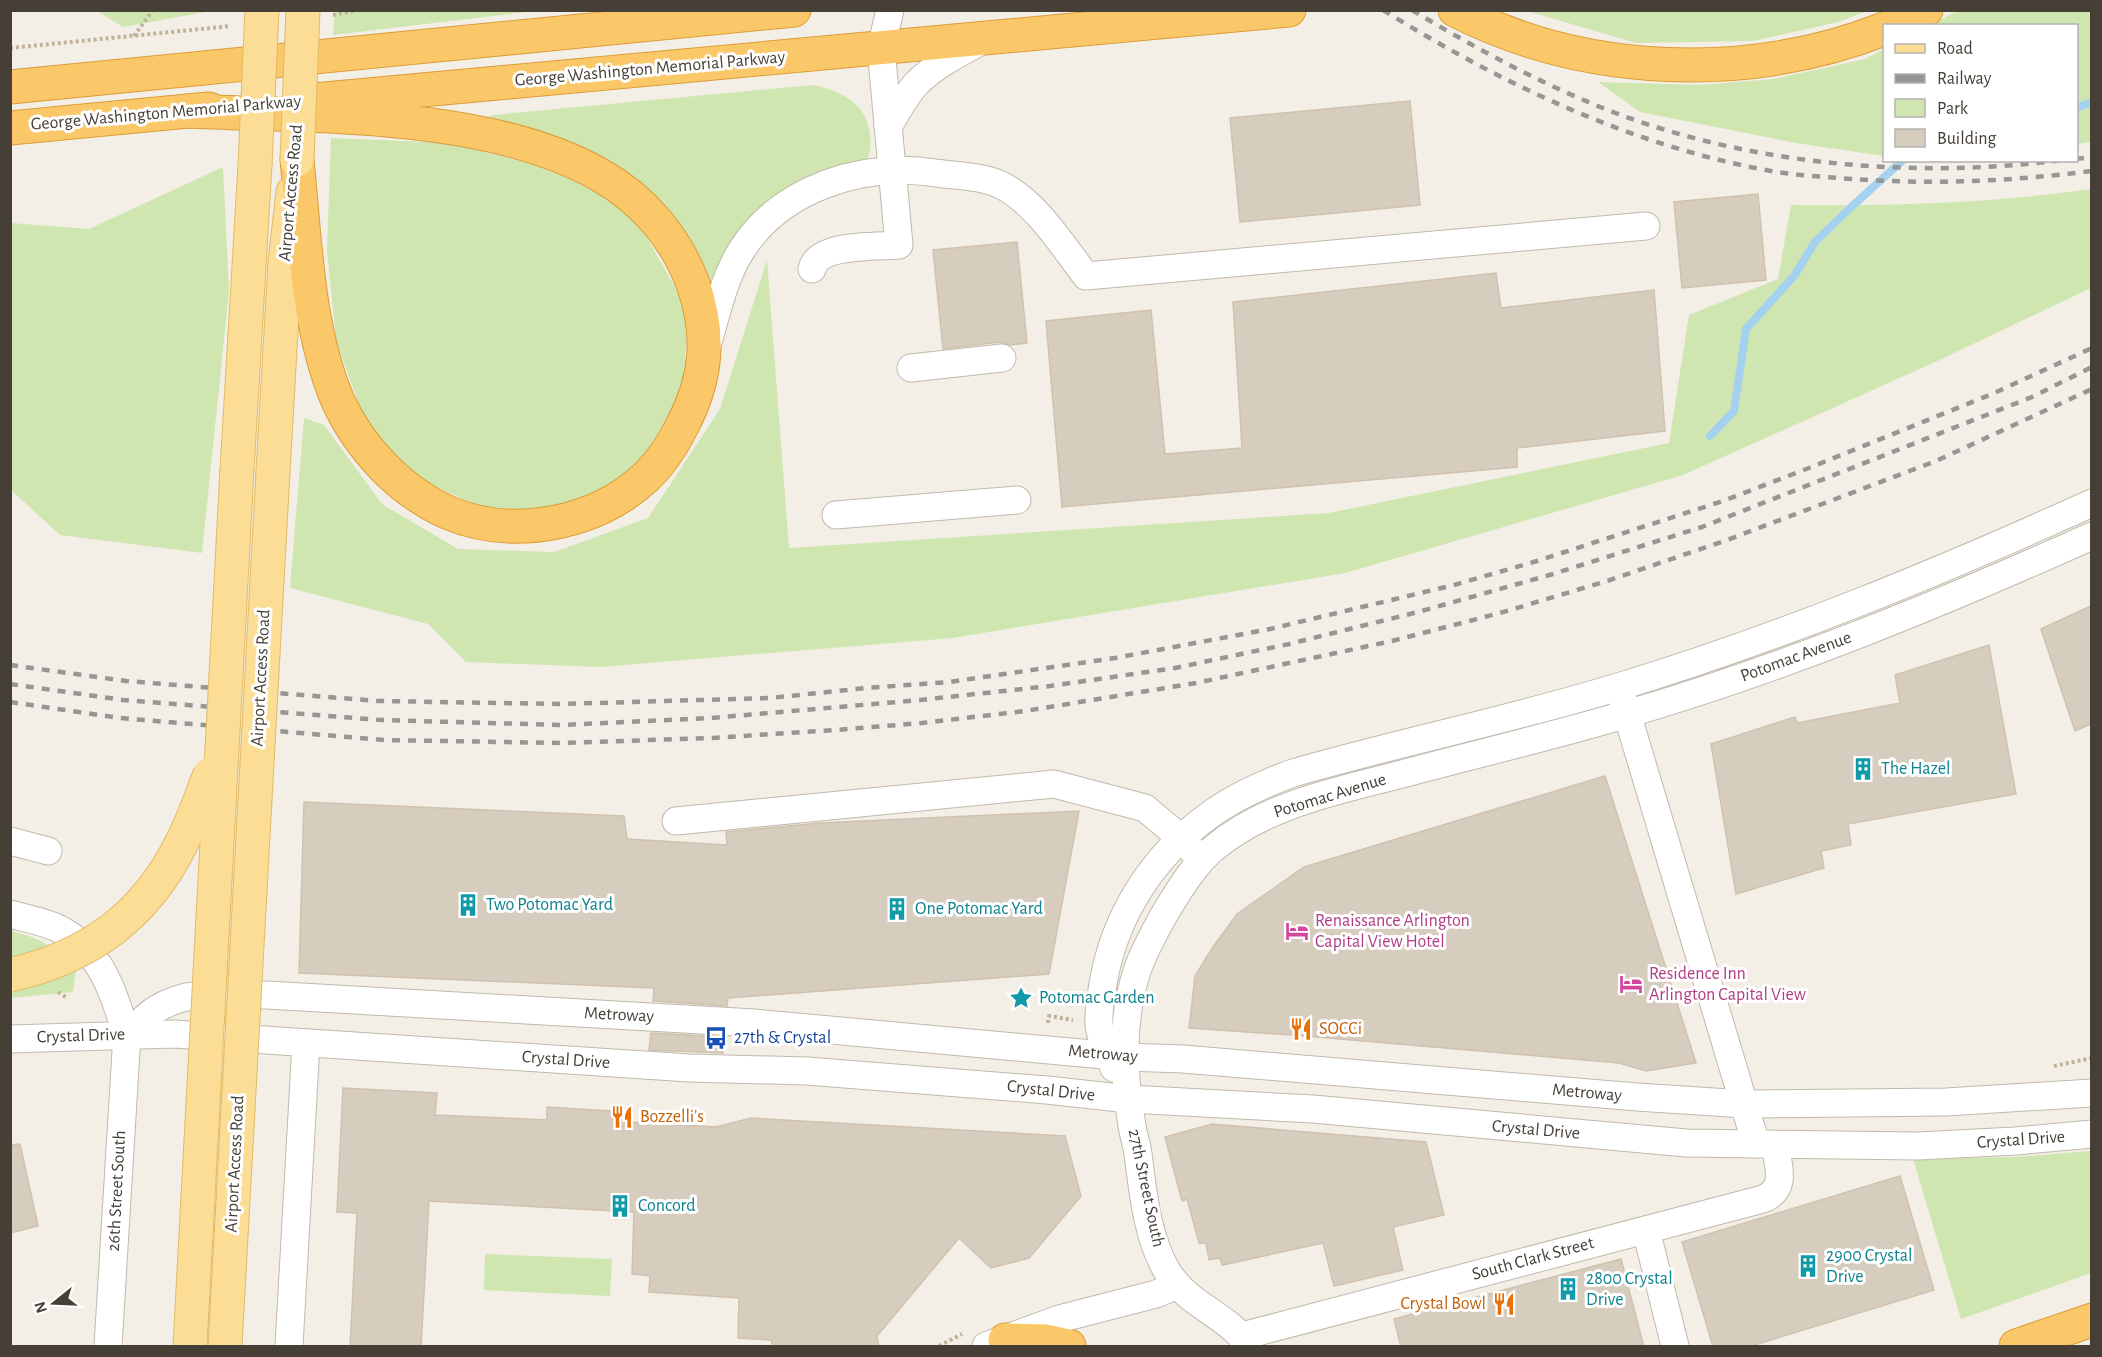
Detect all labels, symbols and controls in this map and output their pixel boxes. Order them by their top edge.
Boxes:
legend [1883,24,2078,162]
text: Road [1937,40,1973,58]
street label: George Washington Memorial Parkway [514,48,786,90]
text: Railway [1937,70,1992,88]
street label: George Washington Memorial Parkway [30,92,302,134]
text: Park [1937,100,1969,118]
street label: Airport Access Road [276,124,306,262]
text: Building [1937,130,1997,148]
street label: Airport Access Road [248,609,274,747]
street label: Potomac Avenue [1738,629,1854,685]
building icon: The Hazel [1850,756,1876,782]
place label: The Hazel [1881,760,1950,778]
street label: Potomac Avenue [1272,770,1388,822]
building icon: Two Potomac Yard [455,892,481,918]
place label: Two Potomac Yard [486,896,613,914]
building icon: One Potomac Yard [884,896,910,922]
place label: One Potomac Yard [915,900,1043,918]
place label: Renaissance Arlington Capital View Hotel [1315,912,1470,951]
hotel icon: Renaissance Arlington Capital View Hotel [1284,918,1310,944]
place label: Residence Inn Arlington Capital View [1649,965,1806,1004]
hotel icon: Residence Inn Arlington Capital View [1618,971,1644,997]
place icon: Potomac Garden [1008,985,1034,1011]
place label: Potomac Garden [1039,989,1155,1007]
street label: Metroway [584,1004,655,1026]
restaurant icon: SOCCi [1288,1016,1314,1042]
place label: SOCCi [1319,1020,1362,1038]
street label: Crystal Drive [37,1025,125,1047]
bus stop icon: 27th & Crystal [703,1025,729,1051]
place label: 27th & Crystal [734,1029,831,1047]
street label: Metroway [1067,1042,1139,1066]
street label: Crystal Drive [521,1048,611,1072]
street label: Crystal Drive [1006,1077,1096,1105]
street label: Metroway [1551,1081,1623,1105]
street label: Airport Access Road [222,1095,248,1233]
restaurant icon: Bozzelli's [609,1104,635,1130]
place label: Bozzelli's [640,1108,704,1126]
street label: Crystal Drive [1491,1117,1581,1143]
street label: 27th Street South [1125,1127,1167,1249]
street label: Crystal Drive [1976,1128,2066,1152]
street label: 26th Street South [105,1130,129,1252]
building icon: Concord [607,1193,633,1219]
place label: Concord [638,1197,696,1215]
street label: South Clark Street [1470,1234,1596,1284]
place label: 2900 Crystal Drive [1826,1247,1913,1286]
building icon: 2900 Crystal Drive [1795,1253,1821,1279]
place label: 2800 Crystal Drive [1586,1270,1673,1309]
north arrow [24,1273,84,1333]
building icon: 2800 Crystal Drive [1555,1276,1581,1302]
restaurant icon: Crystal Bowl [1491,1291,1517,1317]
place label: Crystal Bowl [1401,1295,1486,1313]
text: N [31,1300,50,1315]

